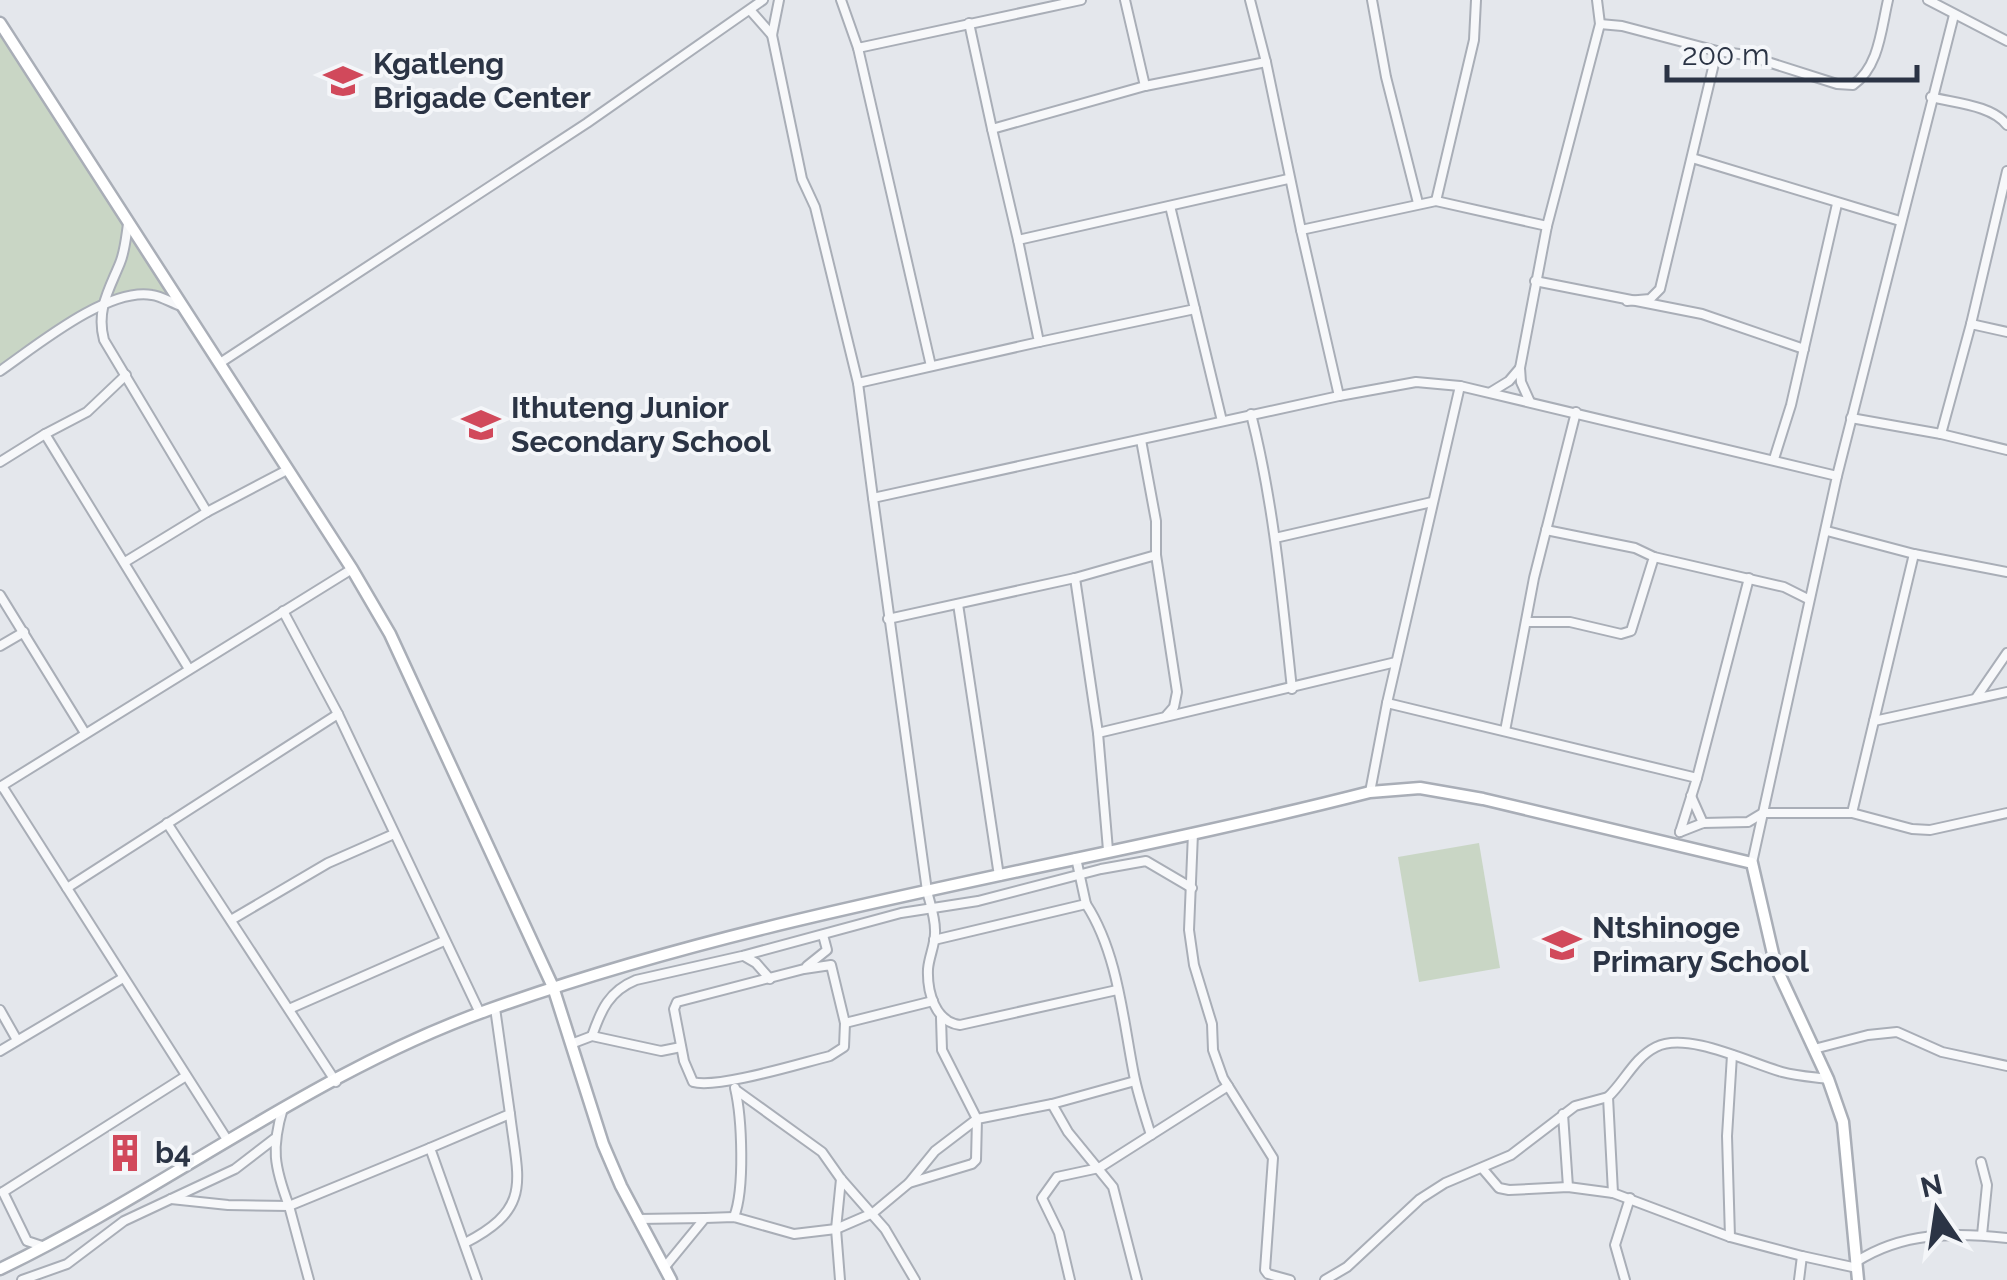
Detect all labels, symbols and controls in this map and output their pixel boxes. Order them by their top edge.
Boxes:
scale bar [1667,20,1917,82]
text: 200 m [1682,37,1770,72]
place label: Kgatleng Brigade Center [373,46,591,115]
school or university icon: Kgatleng Brigade Center [322,60,364,102]
place label: Ithuteng Junior Secondary School [511,390,771,459]
school or university icon: Ithuteng Junior Secondary School [460,404,502,446]
place label: Ntshinoge Primary School [1592,910,1809,979]
school or university icon: Ntshinoge Primary School [1541,924,1583,966]
building icon: b4 [104,1132,146,1174]
place label: b4 [155,1135,191,1170]
north arrow [1887,1160,1987,1260]
text: N [1917,1168,1946,1205]

